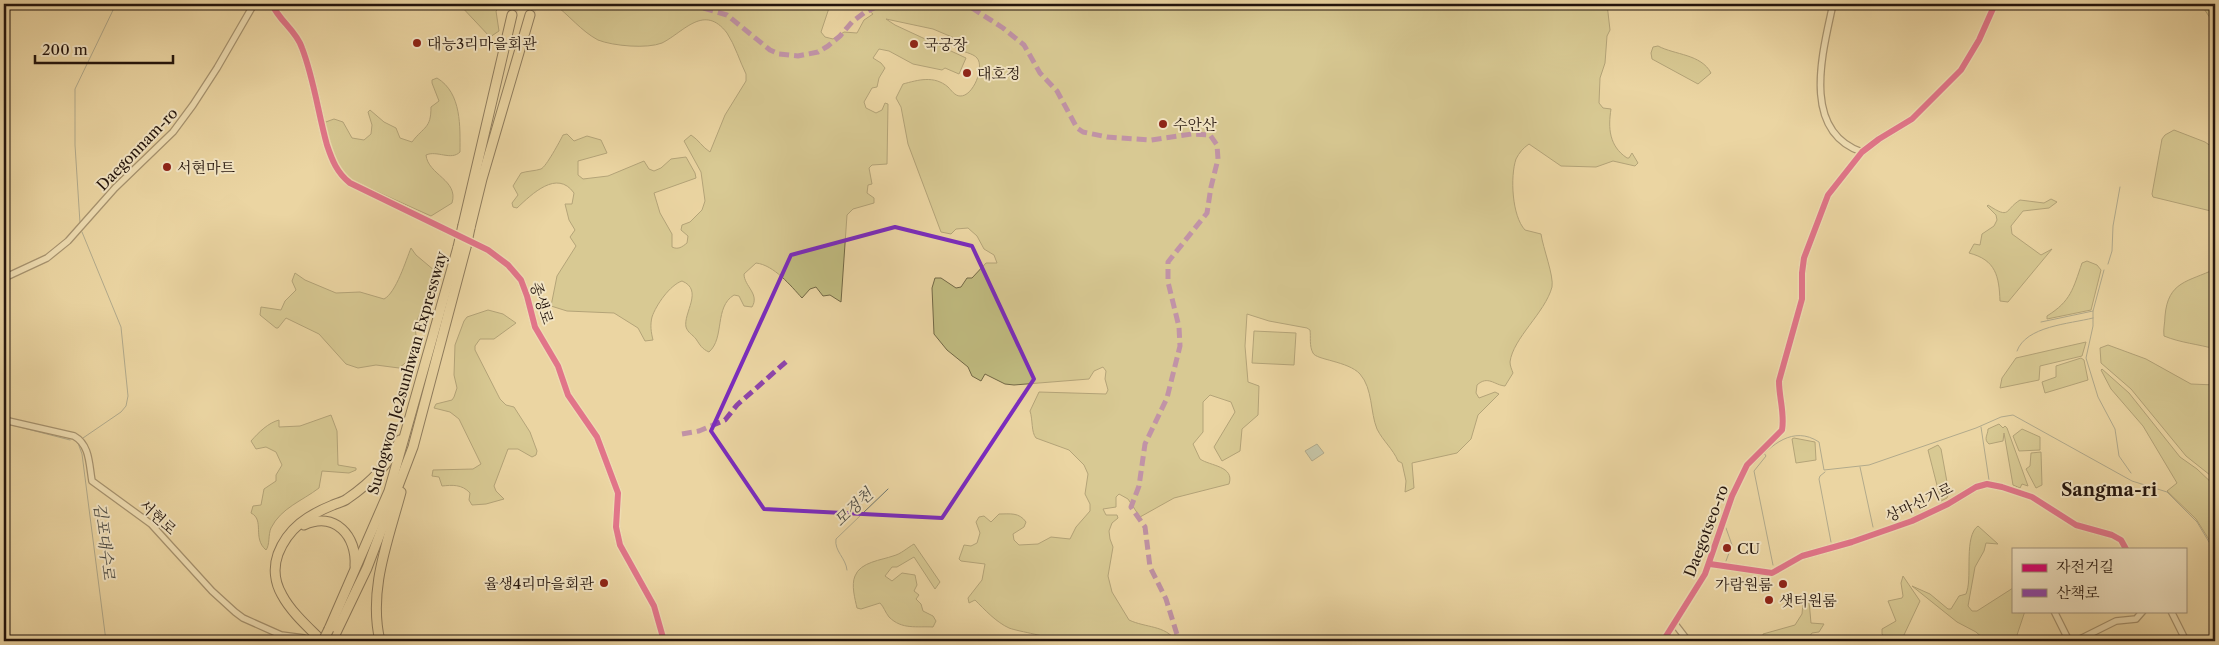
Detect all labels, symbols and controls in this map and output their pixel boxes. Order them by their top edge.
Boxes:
scale bar [35,32,172,64]
place label: 대능3리마을회관 [427,34,537,53]
place label: 국궁장 [924,35,968,54]
marker: 대능3리마을회관 [411,37,423,49]
marker: 국궁장 [908,38,920,50]
text: 200 m [42,40,88,59]
place label: 대호정 [977,64,1020,83]
marker: 대호정 [961,67,973,79]
street label: Daegonnam-ro [93,103,181,195]
place label: 수안산 [1173,115,1217,134]
marker: 수안산 [1157,118,1169,130]
place label: 서현마트 [177,158,235,177]
marker: 서현마트 [161,161,173,173]
street label: Sudogwon Je2sunhwan Expressway [363,248,451,497]
street label: 종생로 [526,279,558,327]
street label: 상마신기로 [1882,478,1956,526]
district label: Sangma-ri [2061,479,2158,501]
street label: Daegotseo-ro [1680,482,1732,580]
water label: 모정천 [829,483,878,530]
street label: 서현로 [135,495,181,539]
water label: 김포대수로 [90,501,120,581]
place label: CU [1737,539,1761,558]
marker: CU [1721,542,1733,554]
legend [2012,548,2186,612]
text: 자전거길 [2056,557,2114,576]
place label: 율생4리마을회관 [484,574,595,593]
place label: 가람원룸 [1715,575,1774,594]
marker: 율생4리마을회관 [598,577,610,589]
marker: 가람원룸 [1777,578,1789,590]
text: 산책로 [2056,583,2100,602]
place label: 샛터원룸 [1779,591,1837,610]
marker: 샛터원룸 [1763,594,1775,606]

